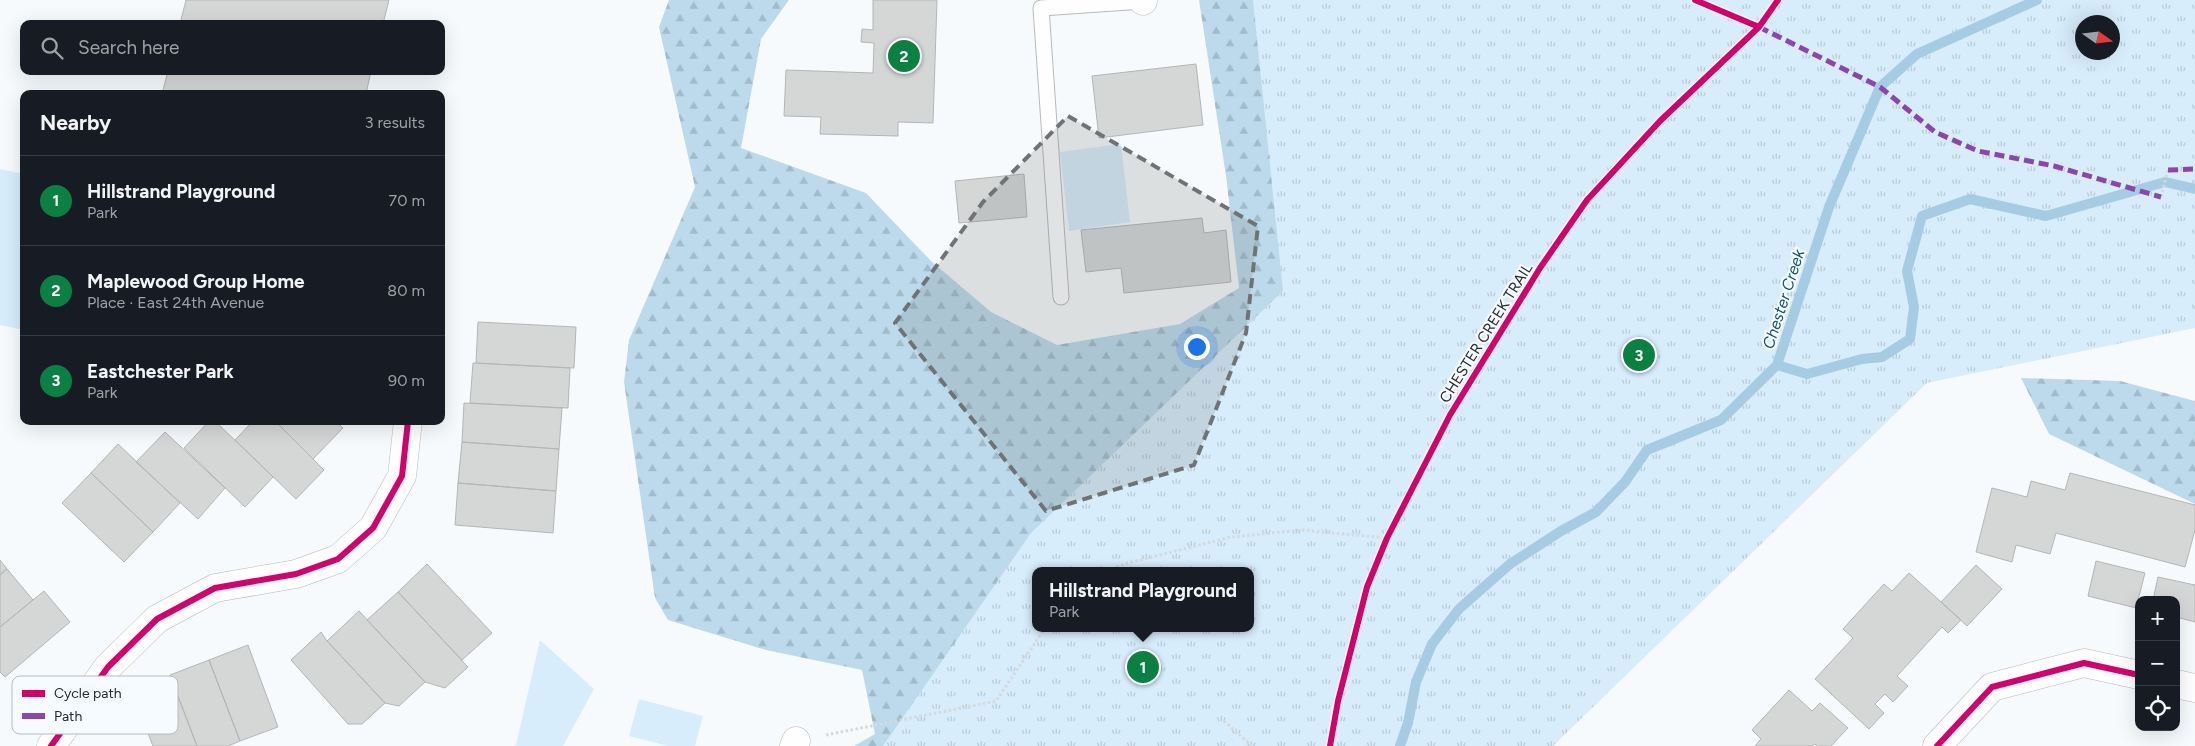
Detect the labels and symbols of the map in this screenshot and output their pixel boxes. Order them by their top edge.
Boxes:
north arrow [2075,15,2120,60]
pin: 2 [888,37,920,75]
water label: Chester Creek [1758,246,1809,351]
street label: CHESTER CREEK TRAIL [1436,260,1536,406]
your location [1184,334,1210,360]
pin: 3 [1623,336,1655,374]
pin: 1 [1127,648,1159,686]
legend [12,676,178,734]
text: Cycle path [54,685,122,702]
text: Path [54,708,82,725]

